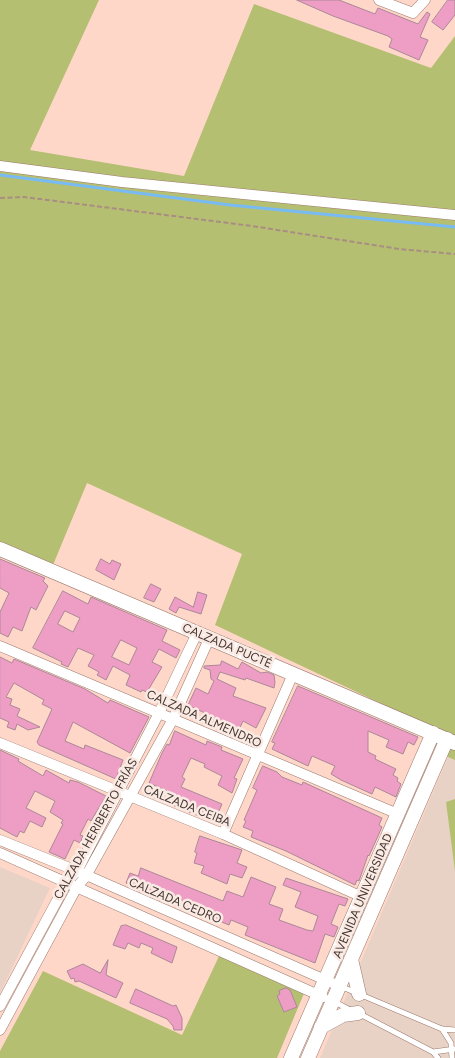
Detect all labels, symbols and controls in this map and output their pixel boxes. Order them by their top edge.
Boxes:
street label: CALZADA PUCTÉ [180,621,274,671]
street label: CALZADA ALMENDRO [144,687,264,751]
street label: CALZADA HERIBERTO FRÍAS [51,756,141,902]
street label: CALZADA CEIBA [141,782,233,830]
street label: AVENIDA UNIVERSIDAD [330,831,396,961]
street label: CALZADA CEDRO [127,875,223,927]

